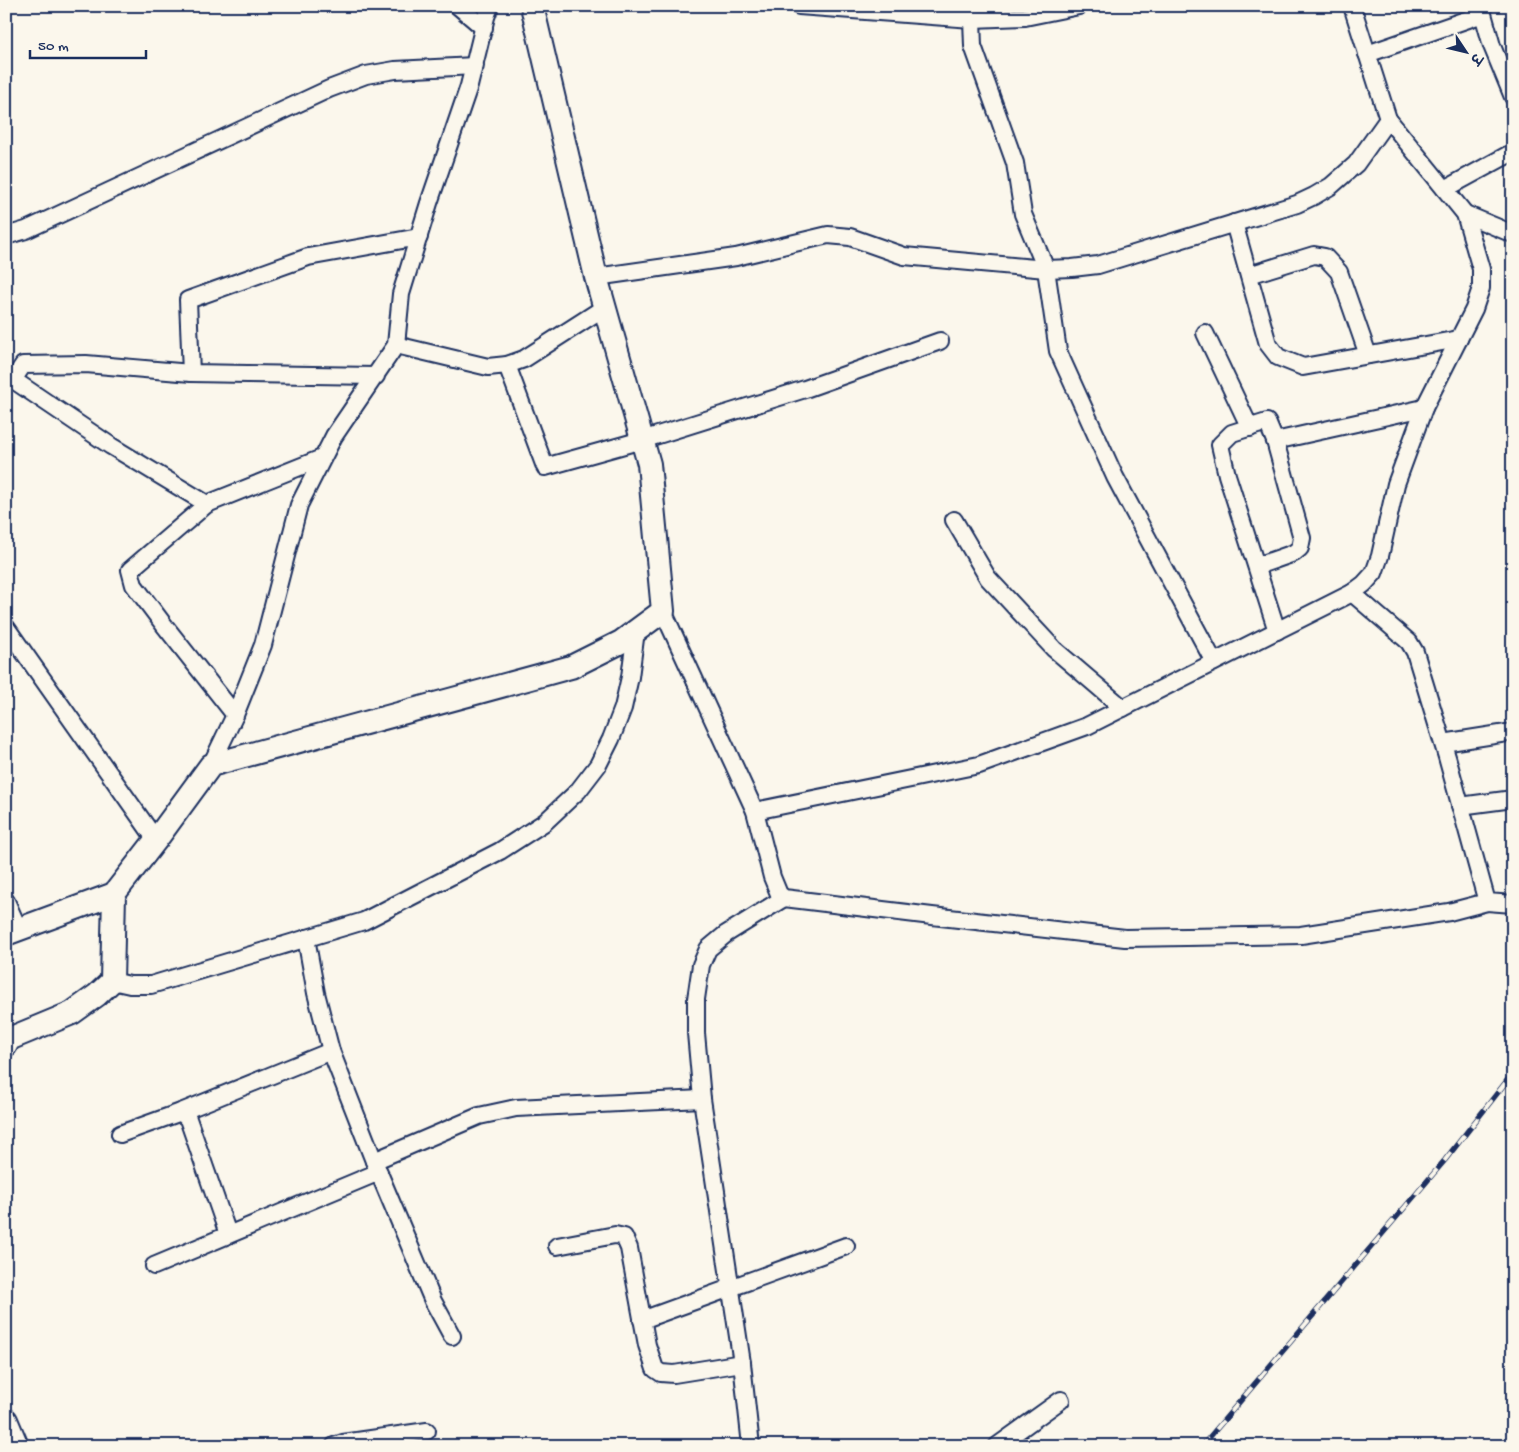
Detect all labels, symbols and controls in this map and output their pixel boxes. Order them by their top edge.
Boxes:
scale bar [30,28,146,60]
north arrow [1442,28,1492,78]
text: 50 m [38,38,69,56]
text: उ [1464,48,1485,68]

